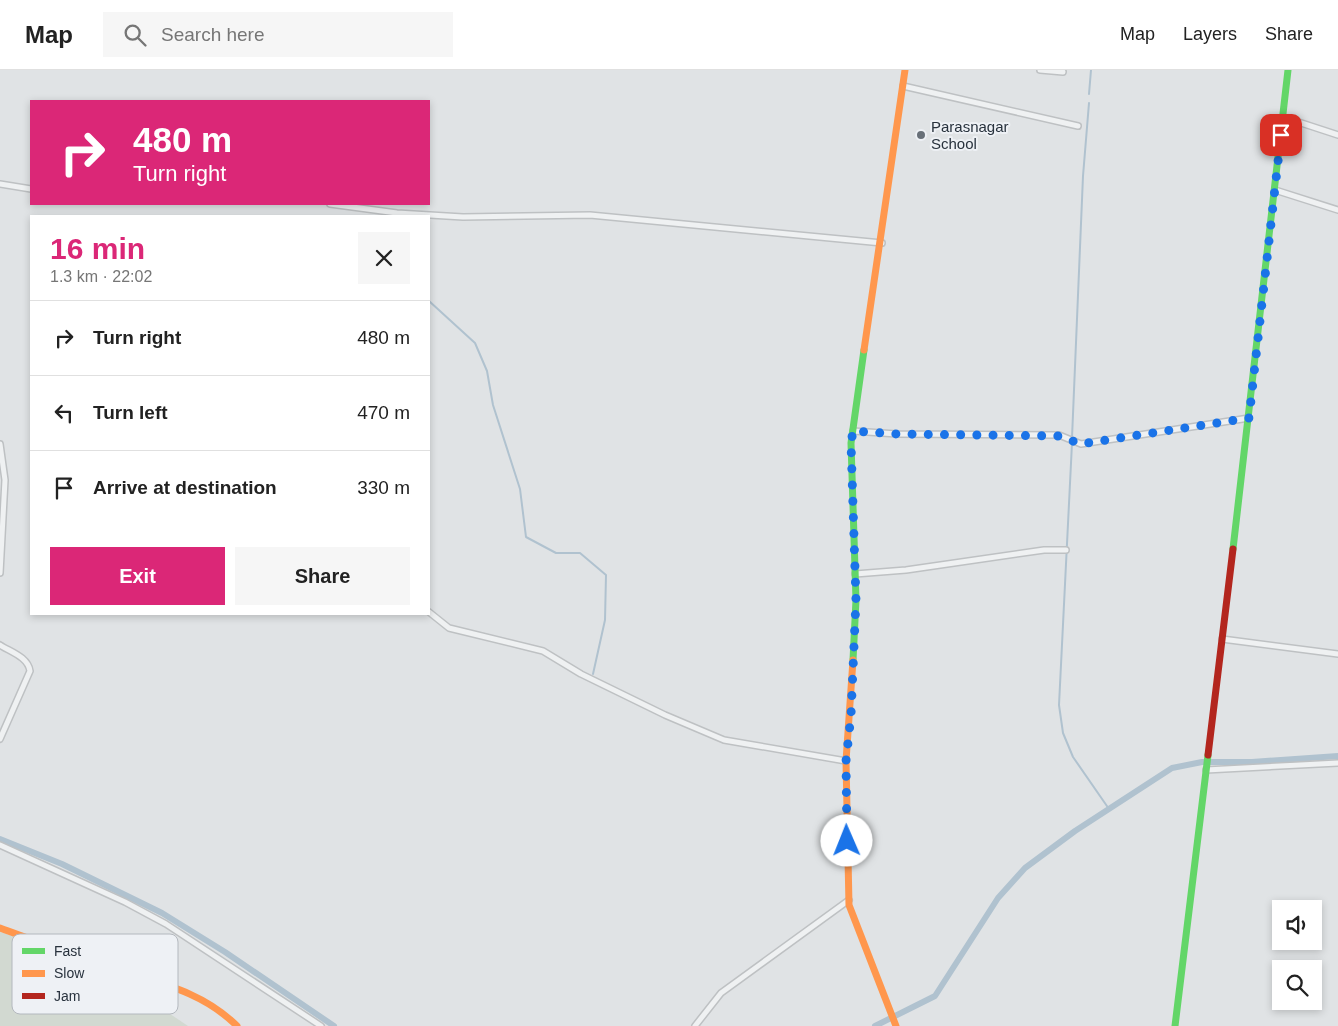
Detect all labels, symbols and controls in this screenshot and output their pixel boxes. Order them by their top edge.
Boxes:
search box [103,12,453,57]
text: Map [25,21,73,48]
icon: search [121,21,149,49]
text: Search here [161,24,265,45]
text: Map [1120,24,1155,44]
text: Layers [1183,24,1237,44]
text: Share [1265,24,1313,44]
pin [1260,114,1302,156]
place label: Parasnagar School [931,118,1009,152]
icon: right [50,120,115,185]
text: 480 m [133,120,232,159]
icon: arrive [1267,121,1295,149]
marker: Parasnagar School [915,129,927,141]
text: Turn right [133,161,226,186]
text: 16 min [50,232,145,265]
button: close [358,232,410,284]
text: 1.3 km · 22:02 [50,268,152,285]
icon: right [50,324,78,352]
text: Turn right [93,327,181,348]
text: 480 m [357,327,410,348]
icon: left [50,399,78,427]
text: Turn left [93,402,168,423]
text: 470 m [357,402,410,423]
icon: arrive [50,474,78,502]
text: Arrive at destination [93,477,277,498]
text: 330 m [357,477,410,498]
button: Exit [50,547,225,605]
button: Share [235,547,410,605]
position arrow [820,814,872,866]
map controls [1272,900,1322,1010]
button: sound [1272,900,1322,950]
legend [12,934,178,1014]
text: Fast [54,943,81,959]
button: search [1272,960,1322,1010]
text: Slow [54,965,85,981]
text: Jam [54,988,80,1004]

